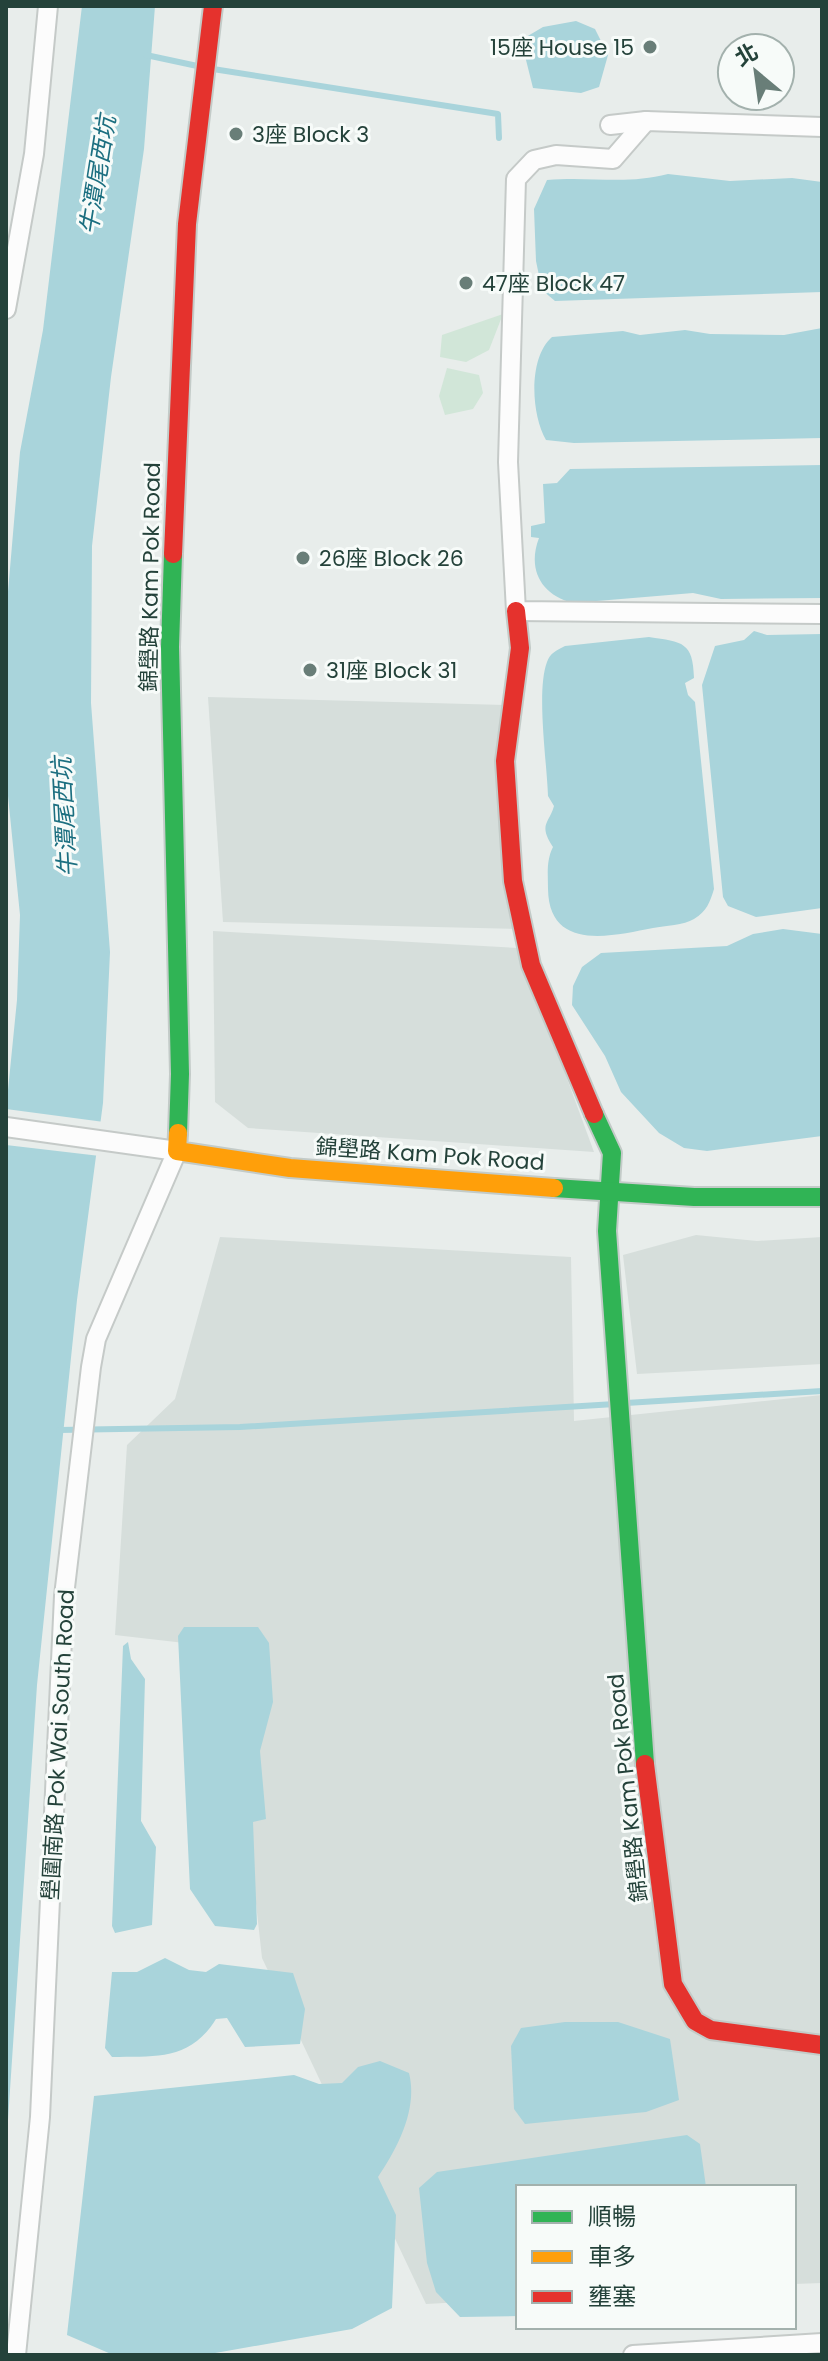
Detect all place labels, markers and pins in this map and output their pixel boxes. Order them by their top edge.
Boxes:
place label: 15座 House 15 [490,32,634,63]
marker: 15座 House 15 [641,38,659,56]
place label: 3座 Block 3 [252,119,369,150]
marker: 3座 Block 3 [227,125,245,143]
place label: 47座 Block 47 [482,268,625,299]
marker: 47座 Block 47 [457,274,475,292]
place label: 26座 Block 26 [319,543,464,574]
marker: 26座 Block 26 [294,549,312,567]
place label: 31座 Block 31 [326,655,457,686]
marker: 31座 Block 31 [301,661,319,679]

